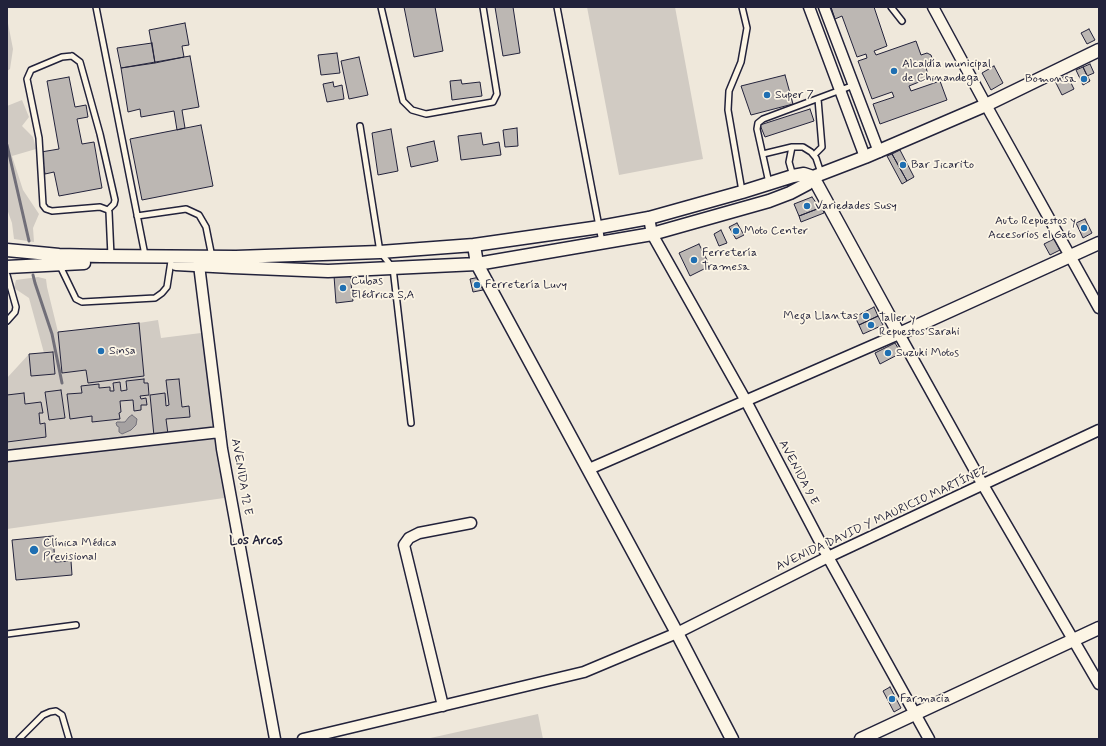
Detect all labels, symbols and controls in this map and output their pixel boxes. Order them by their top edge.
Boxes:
place label: Alcaldía municipal de Chinandega [902,57,991,85]
marker: Alcaldía municipal de Chinandega [889,66,899,76]
place label: Bomonsa [1025,72,1076,86]
marker: Bomonsa [1079,74,1089,84]
place label: Super 7 [775,88,814,102]
marker: Super 7 [762,90,772,100]
place label: Bar Jicarito [911,158,974,172]
marker: Bar Jicarito [898,160,908,170]
place label: Variedades Susy [815,199,897,213]
marker: Variedades Susy [802,201,812,211]
place label: Auto Repuestos y Accesorios el Gato [988,214,1076,242]
marker: Auto Repuestos y Accesorios el Gato [1079,223,1089,233]
place label: Moto Center [744,224,808,238]
marker: Moto Center [731,226,741,236]
place label: Ferretería Tramesa [702,246,757,274]
marker: Ferretería Tramesa [689,255,699,265]
place label: Cubas Eléctrica S,A [351,274,414,302]
place label: Ferretería Luvy [485,278,567,292]
marker: Ferretería Luvy [472,280,482,290]
marker: Cubas Eléctrica S,A [338,283,348,293]
place label: Mega Llantas [783,309,858,323]
marker: Mega Llantas [861,311,871,321]
place label: Taller y Repuestos Sarahi [879,311,960,339]
marker: Taller y Repuestos Sarahi [866,320,876,330]
place label: Sinsa [109,344,136,358]
marker: Sinsa [96,346,106,356]
place label: Suzuki Motos [896,346,959,360]
marker: Suzuki Motos [883,348,893,358]
street label: AVENIDA 12 E [227,438,255,516]
street label: AVENIDA 9 E [775,438,821,508]
street label: AVENIDA DAVID Y MAURICIO MARTÍNEZ [774,463,990,575]
district label: Los Arcos [229,533,283,549]
place label: Clínica Médica Previsional [43,536,117,564]
marker: Clínica Médica Previsional [28,544,40,556]
place label: Farmacia [900,692,950,706]
marker: Farmacia [887,694,897,704]

